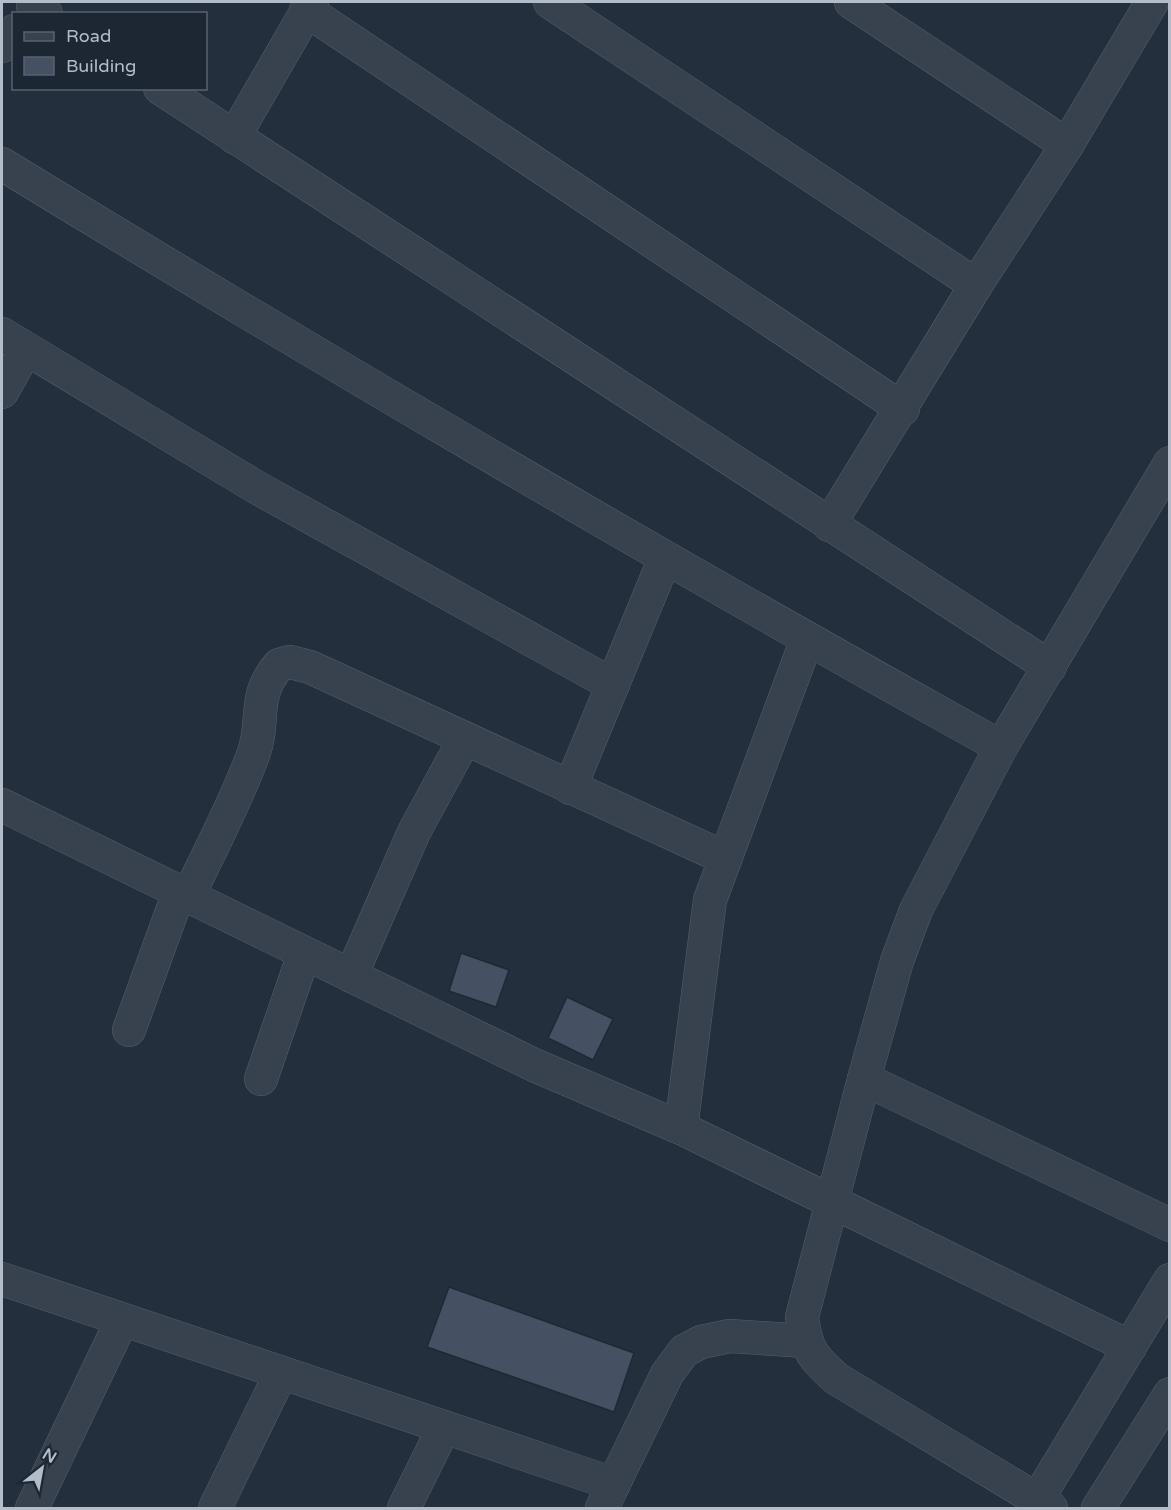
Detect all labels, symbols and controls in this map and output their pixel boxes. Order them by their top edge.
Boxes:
legend [12,12,207,90]
text: Road [66,25,111,47]
text: Building [66,55,136,77]
north arrow [12,1438,72,1498]
text: N [39,1444,60,1468]

